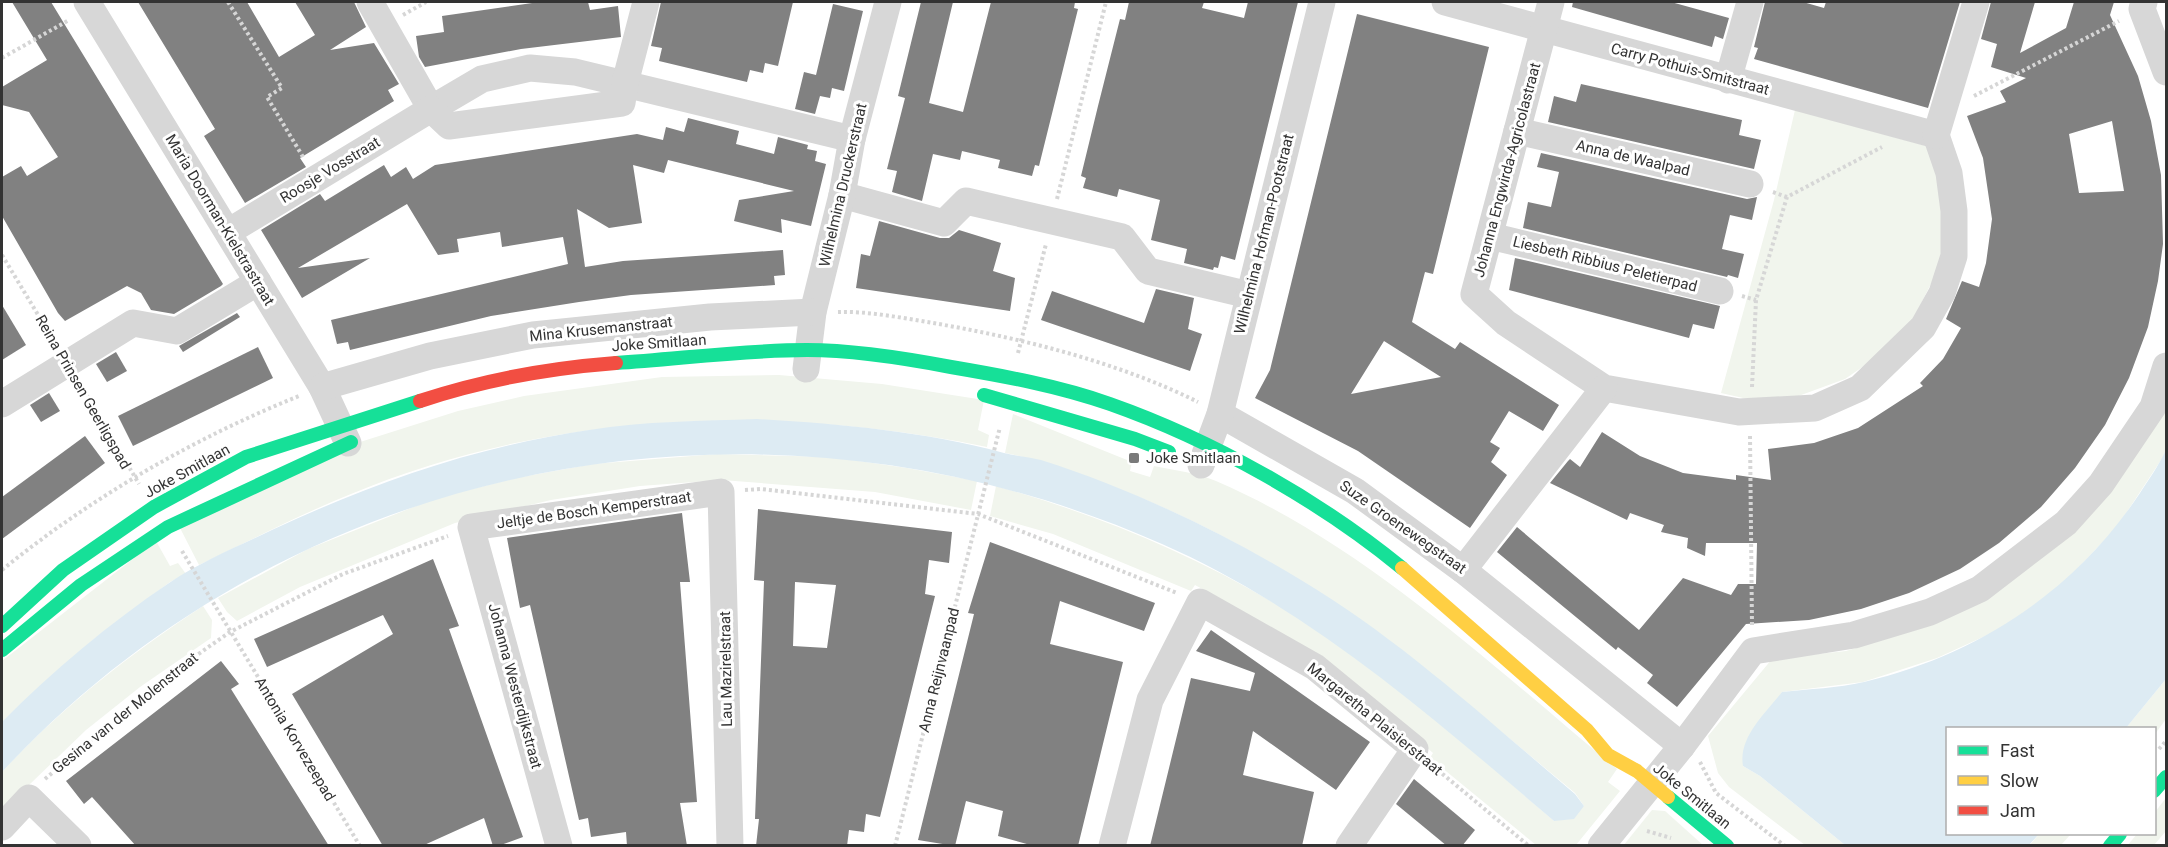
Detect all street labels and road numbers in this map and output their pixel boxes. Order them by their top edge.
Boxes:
street label: Carry Pothuis-Smitstraat [1609,39,1771,99]
street label: Johanna Engwirda-Agricolastraat [1470,61,1544,279]
street label: Wilhelmina Druckerstraat [815,101,871,269]
street label: Maria Doorman-Kielstrastraat [162,131,278,309]
street label: Wilhelmina Hofman-Pootstraat [1230,132,1298,336]
street label: Roosje Vosstraat [277,133,383,207]
street label: Anna de Waalpad [1574,136,1692,180]
street label: Liesbeth Ribbius Peletierpad [1511,232,1699,296]
street label: Reina Prinsen Geerligspad [31,312,135,472]
street label: Mina Krusemanstraat [529,313,673,345]
street label: Joke Smitlaan [611,331,707,355]
street label: Joke Smitlaan [141,440,233,502]
street label: Suze Groenewegstraat [1336,476,1470,578]
street label: Jeltje de Bosch Kemperstraat [496,487,692,533]
street label: Johanna Westerdijkstraat [484,601,546,771]
street label: Anna Reijnvaanpad [915,606,963,734]
street label: Lau Mazirelstraat [716,611,736,727]
street label: Gesina van der Molenstraat [48,649,202,777]
street label: Margaretha Plaisierstraat [1304,659,1446,779]
street label: Antonia Korvezeepad [251,674,339,804]
street label: Joke Smitlaan [1649,759,1735,833]

